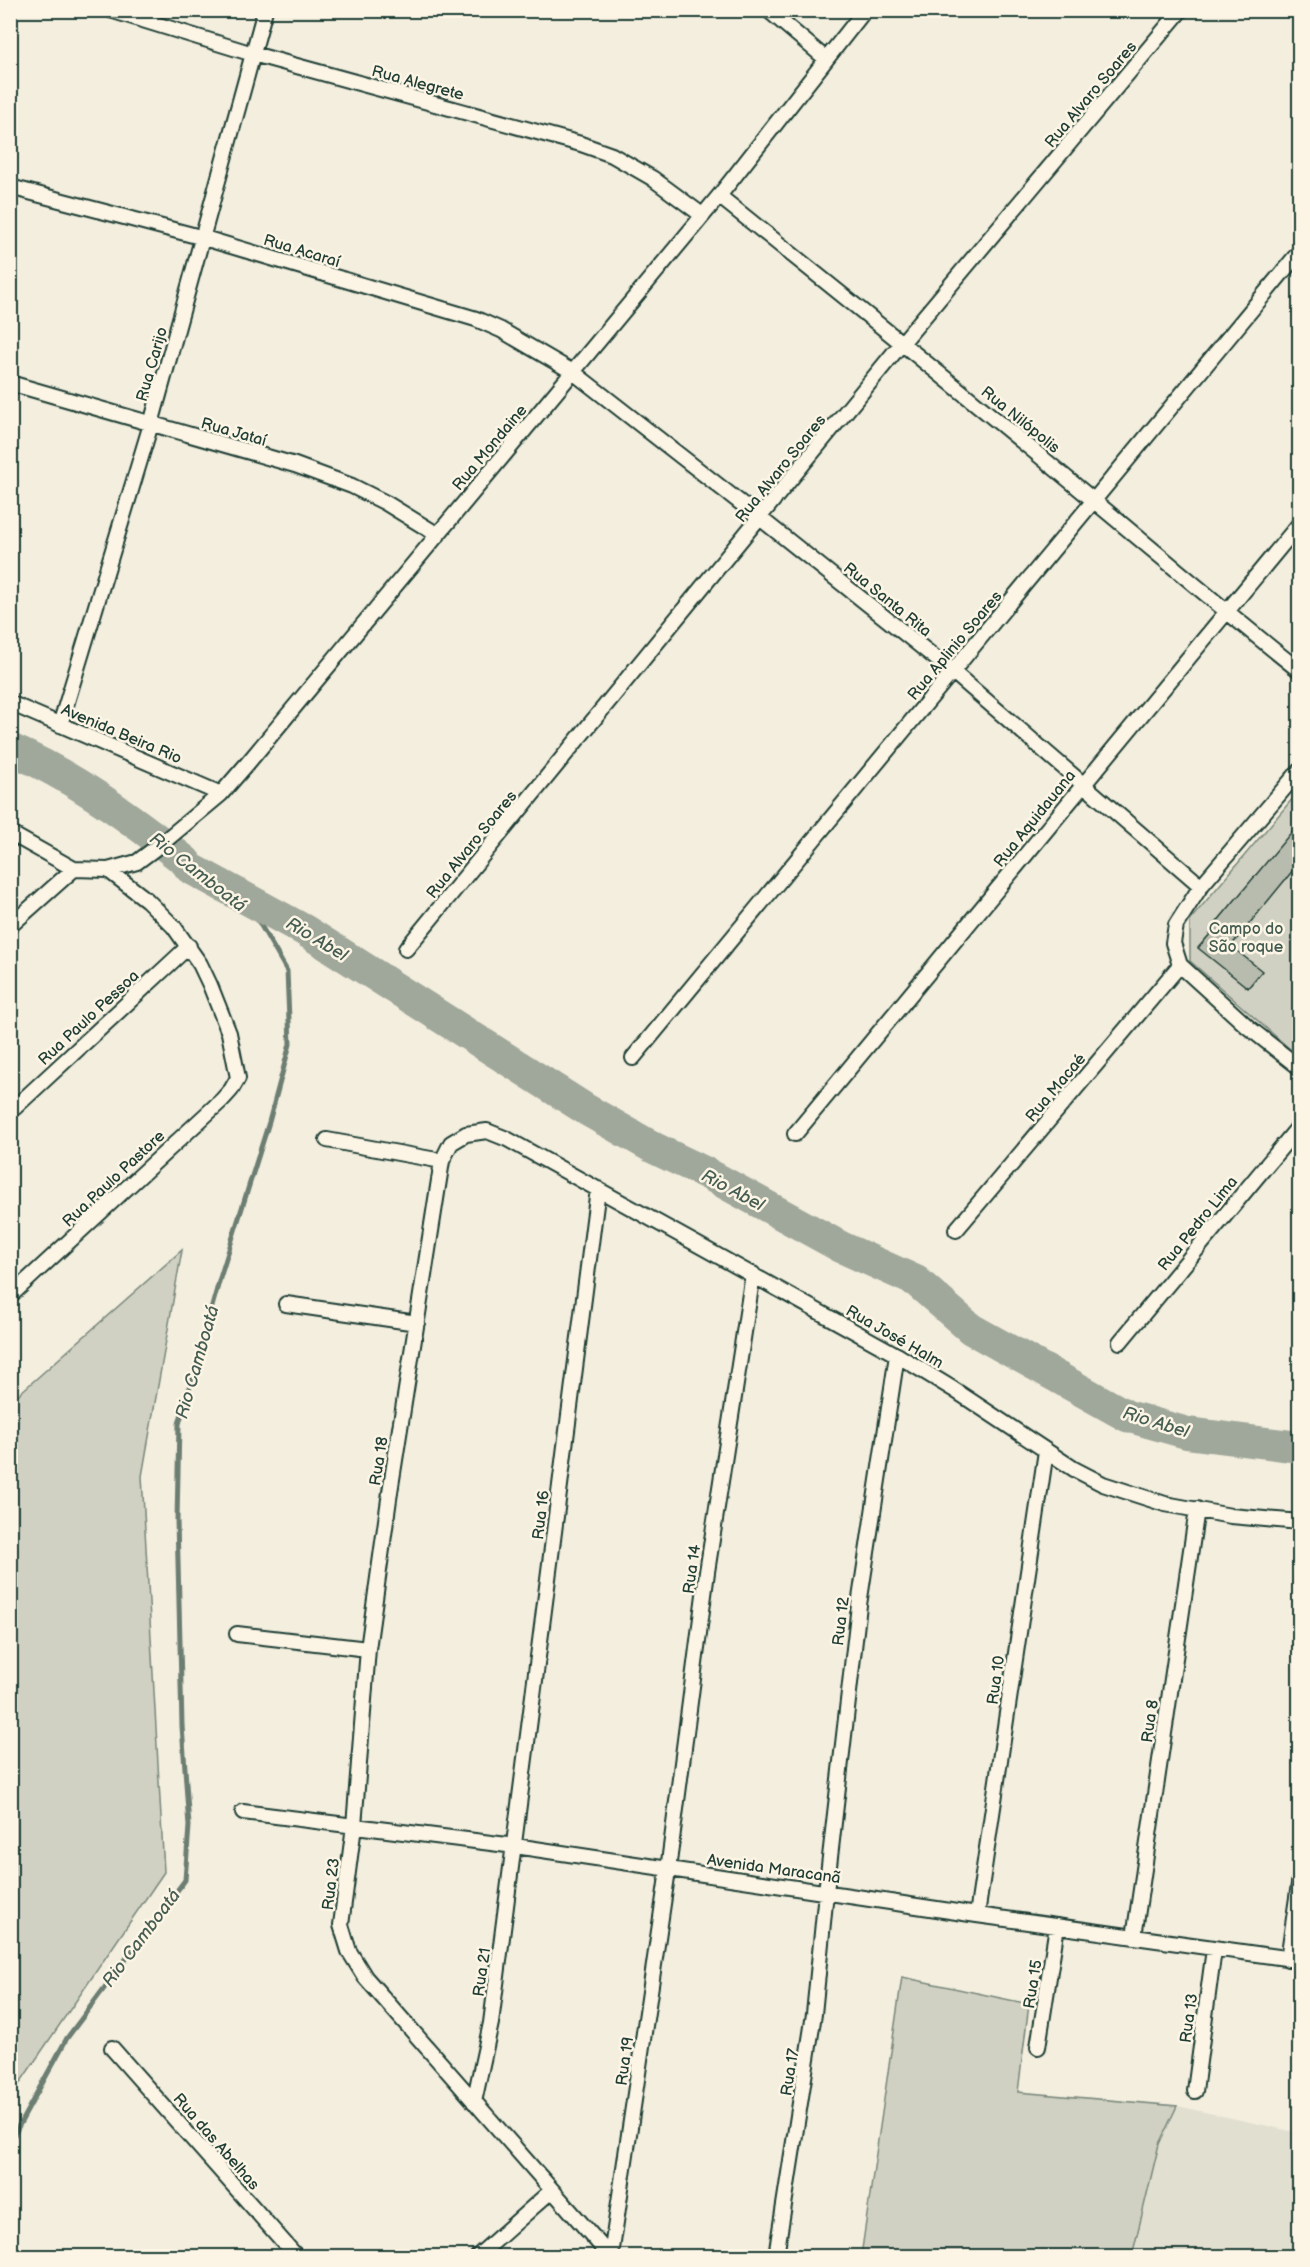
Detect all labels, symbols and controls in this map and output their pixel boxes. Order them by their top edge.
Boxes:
street label: Rua Alvaro Soares [1041,38,1141,152]
street label: Rua Alegrete [370,62,466,105]
street label: Rua Acaraí [261,231,342,272]
street label: Rua Carijo [133,325,172,404]
street label: Rua Nilópolis [977,383,1063,458]
street label: Rua Mondaine [449,401,532,495]
street label: Rua Alvaro Soares [732,411,830,527]
street label: Rua Jataí [199,414,269,451]
street label: Rua Santa Rita [839,559,935,641]
street label: Rua Aplinio Soares [904,587,1006,704]
street label: Avenida Beira Rio [58,700,184,768]
street label: Rua Aquidauana [990,767,1080,871]
street label: Rua Alvaro Soares [423,787,521,903]
water label: Rio Camboatá [145,828,250,917]
water label: Rio Abel [282,913,352,966]
park label: Campo do São roque [1209,920,1284,957]
street label: Rua Paulo Pessoa [35,967,143,1070]
street label: Rua Macaé [1022,1050,1091,1126]
street label: Rua Paulo Pastore [59,1127,169,1231]
water label: Rio Abel [698,1165,768,1216]
street label: Rua Pedro Lima [1154,1173,1242,1275]
street label: Rua José Halm [842,1302,946,1373]
water label: Rio Camboatá [171,1303,224,1421]
water label: Rio Abel [1120,1402,1192,1443]
street label: Rua 18 [366,1435,393,1487]
street label: Rua 16 [529,1489,554,1541]
street label: Rua 14 [680,1543,705,1595]
street label: Rua 12 [829,1595,854,1647]
street label: Rua 10 [984,1654,1009,1706]
street label: Rua 8 [1138,1699,1163,1744]
street label: Avenida Maracanã [706,1851,842,1888]
street label: Rua 23 [319,1857,344,1911]
water label: Rio Camboatá [98,1885,185,1991]
street label: Rua 21 [470,1947,495,1998]
street label: Rua 15 [1020,1959,1047,2010]
street label: Rua 13 [1177,1992,1202,2044]
street label: Rua 19 [613,2036,638,2087]
street label: Rua 17 [777,2047,804,2097]
street label: Rua das Abelhas [169,2090,263,2194]

